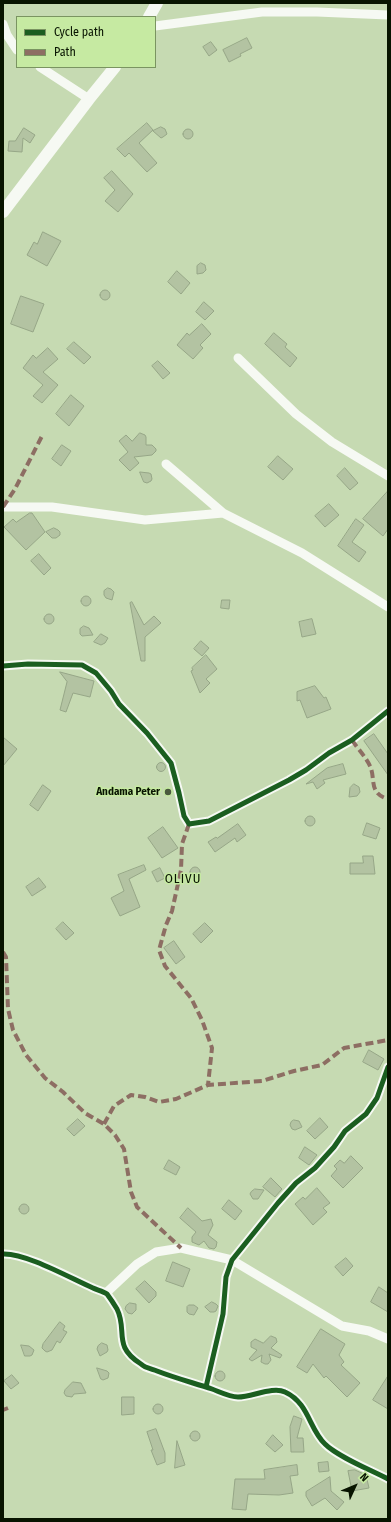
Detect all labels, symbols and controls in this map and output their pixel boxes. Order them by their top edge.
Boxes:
legend [16,16,156,68]
text: Cycle path [54,25,104,39]
text: Path [54,45,76,59]
place label: Andama Peter [96,785,160,799]
marker: Andama Peter [163,787,173,797]
district label: OLIVU [165,871,201,887]
north arrow [335,1466,375,1506]
text: N [357,1470,371,1484]

